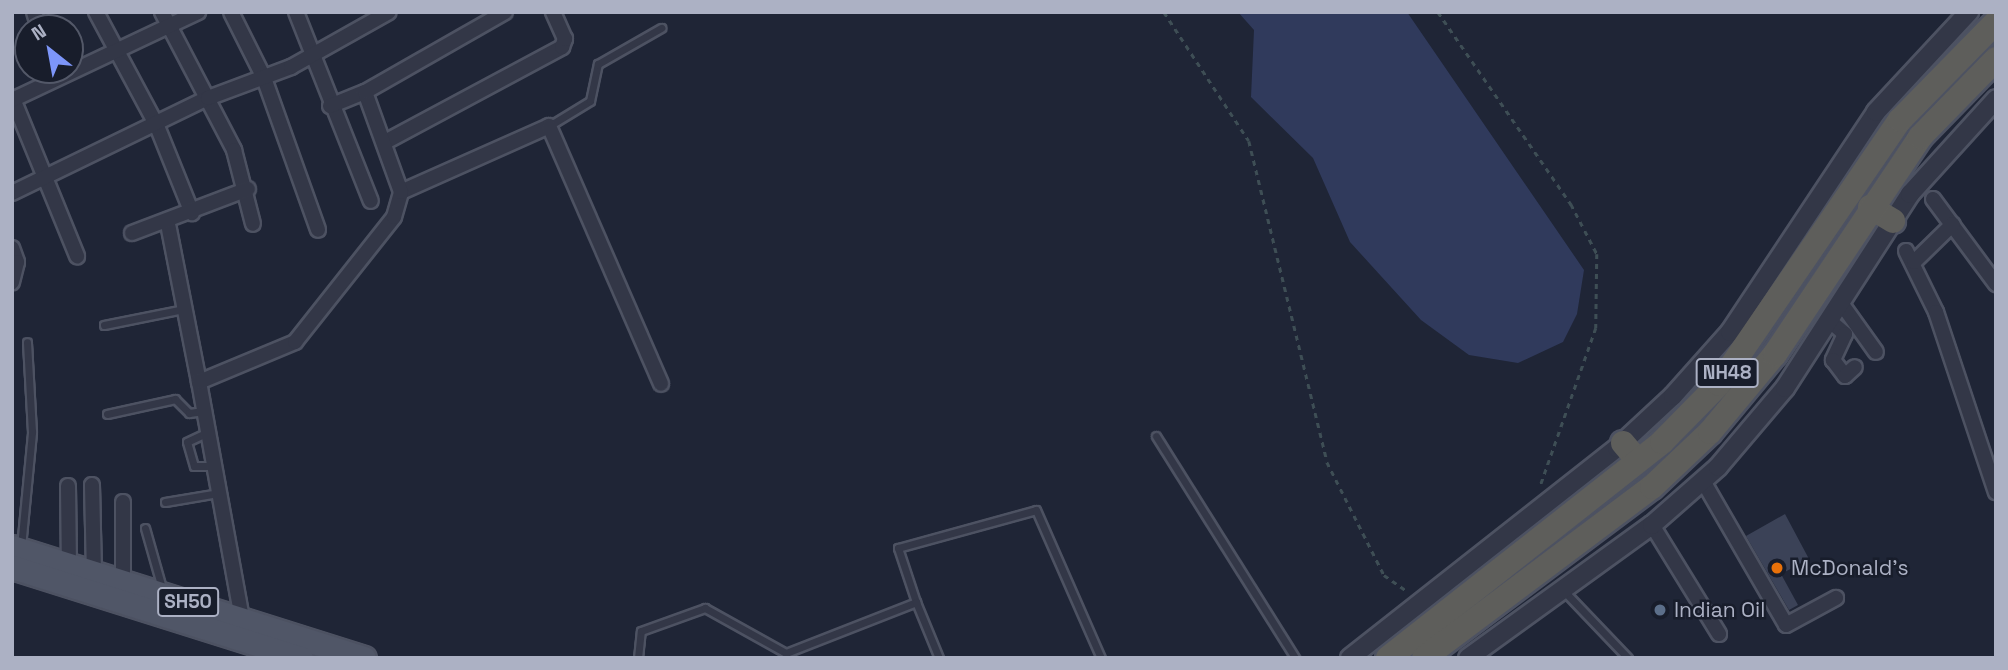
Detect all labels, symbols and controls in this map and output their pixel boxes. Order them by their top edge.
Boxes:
north arrow [14,14,84,84]
text: N [27,18,51,46]
road number: NH48 [1696,358,1758,388]
place label: McDonald's [1791,555,1909,581]
marker: McDonald's [1769,560,1785,576]
road number: SH50 [156,586,220,618]
place label: Indian Oil [1674,597,1765,623]
marker: Indian Oil [1652,602,1668,618]

